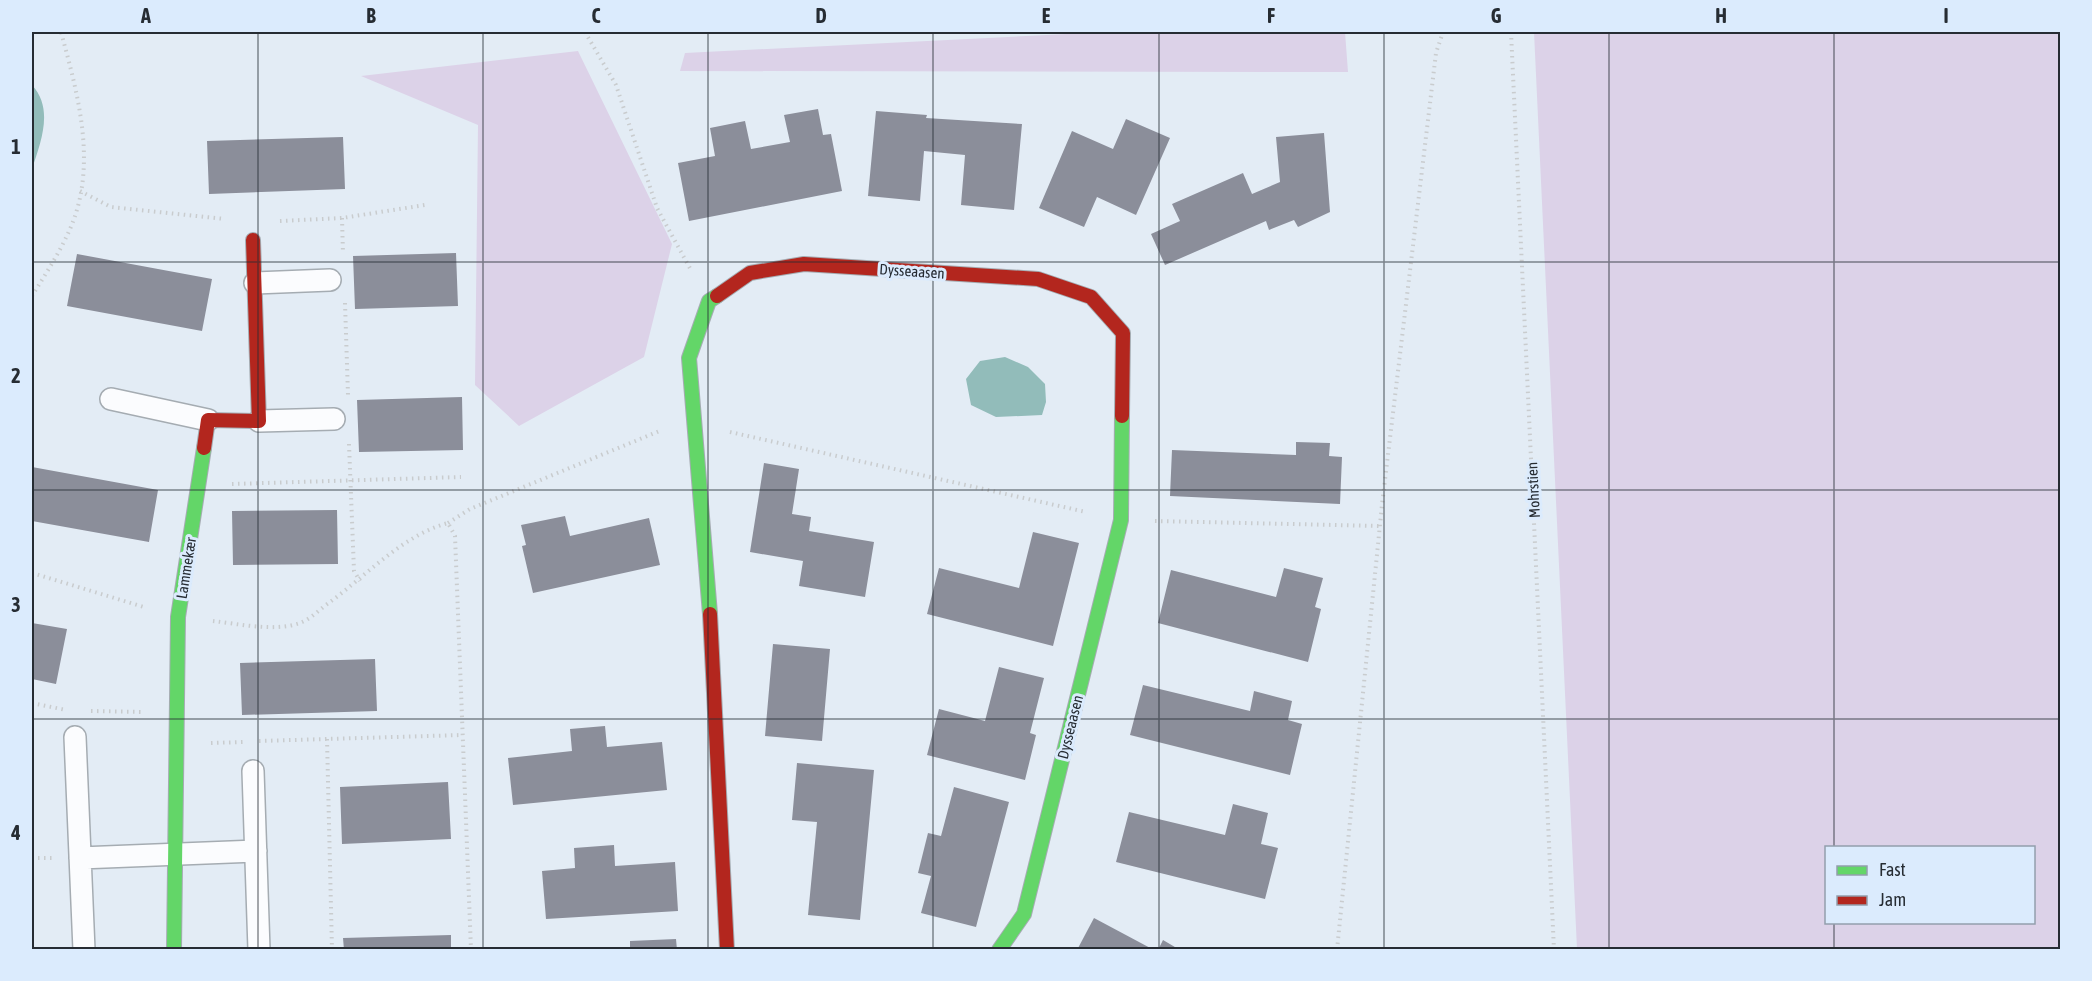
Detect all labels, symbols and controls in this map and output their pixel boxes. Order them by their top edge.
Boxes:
text: A [140,4,151,27]
text: B [366,4,376,27]
text: C [592,4,601,27]
text: D [815,4,827,27]
text: E [1042,4,1051,27]
text: F [1267,4,1275,27]
text: G [1491,4,1502,27]
text: H [1715,4,1727,27]
text: I [1943,4,1949,27]
text: 1 [11,135,21,158]
street label: Dysseaasen [879,260,945,282]
text: 2 [11,364,21,387]
street label: Mohrstien [1523,462,1543,518]
street label: Lammekær [173,536,199,600]
text: 3 [11,593,21,616]
street label: Dysseaasen [1054,693,1086,761]
text: 4 [10,821,21,844]
legend [1825,846,2035,924]
text: Fast [1879,859,1906,880]
text: Jam [1879,889,1906,910]

